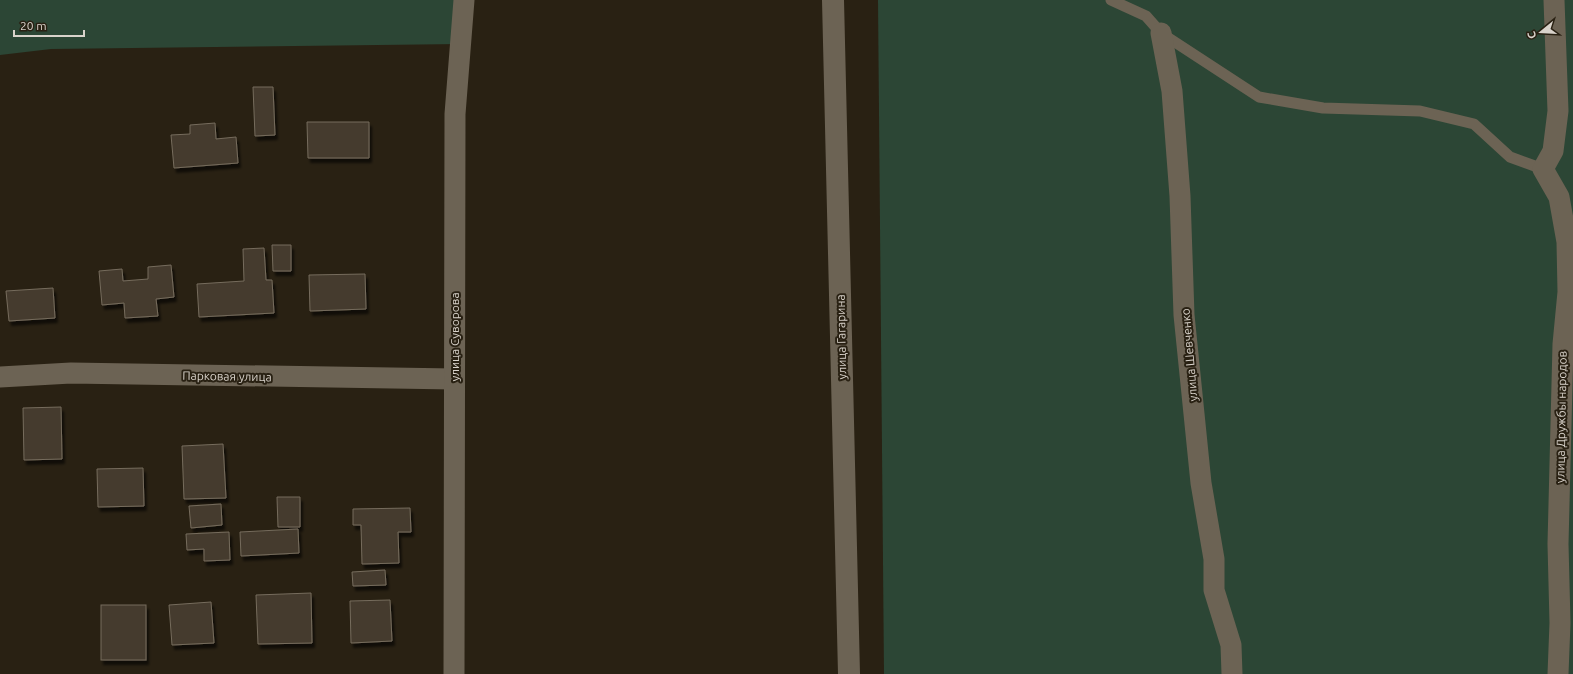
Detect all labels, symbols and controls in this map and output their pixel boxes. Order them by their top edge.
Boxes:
scale bar [14,12,84,38]
north arrow [1521,12,1561,52]
text: 20 m [20,19,47,32]
text: С [1525,30,1538,40]
street label: улица Суворова [448,292,461,382]
street label: улица Гагарина [834,294,848,380]
street label: улица Шевченко [1178,308,1200,402]
street label: улица Дружбы народов [1553,351,1569,483]
street label: Парковая улица [182,369,272,383]

